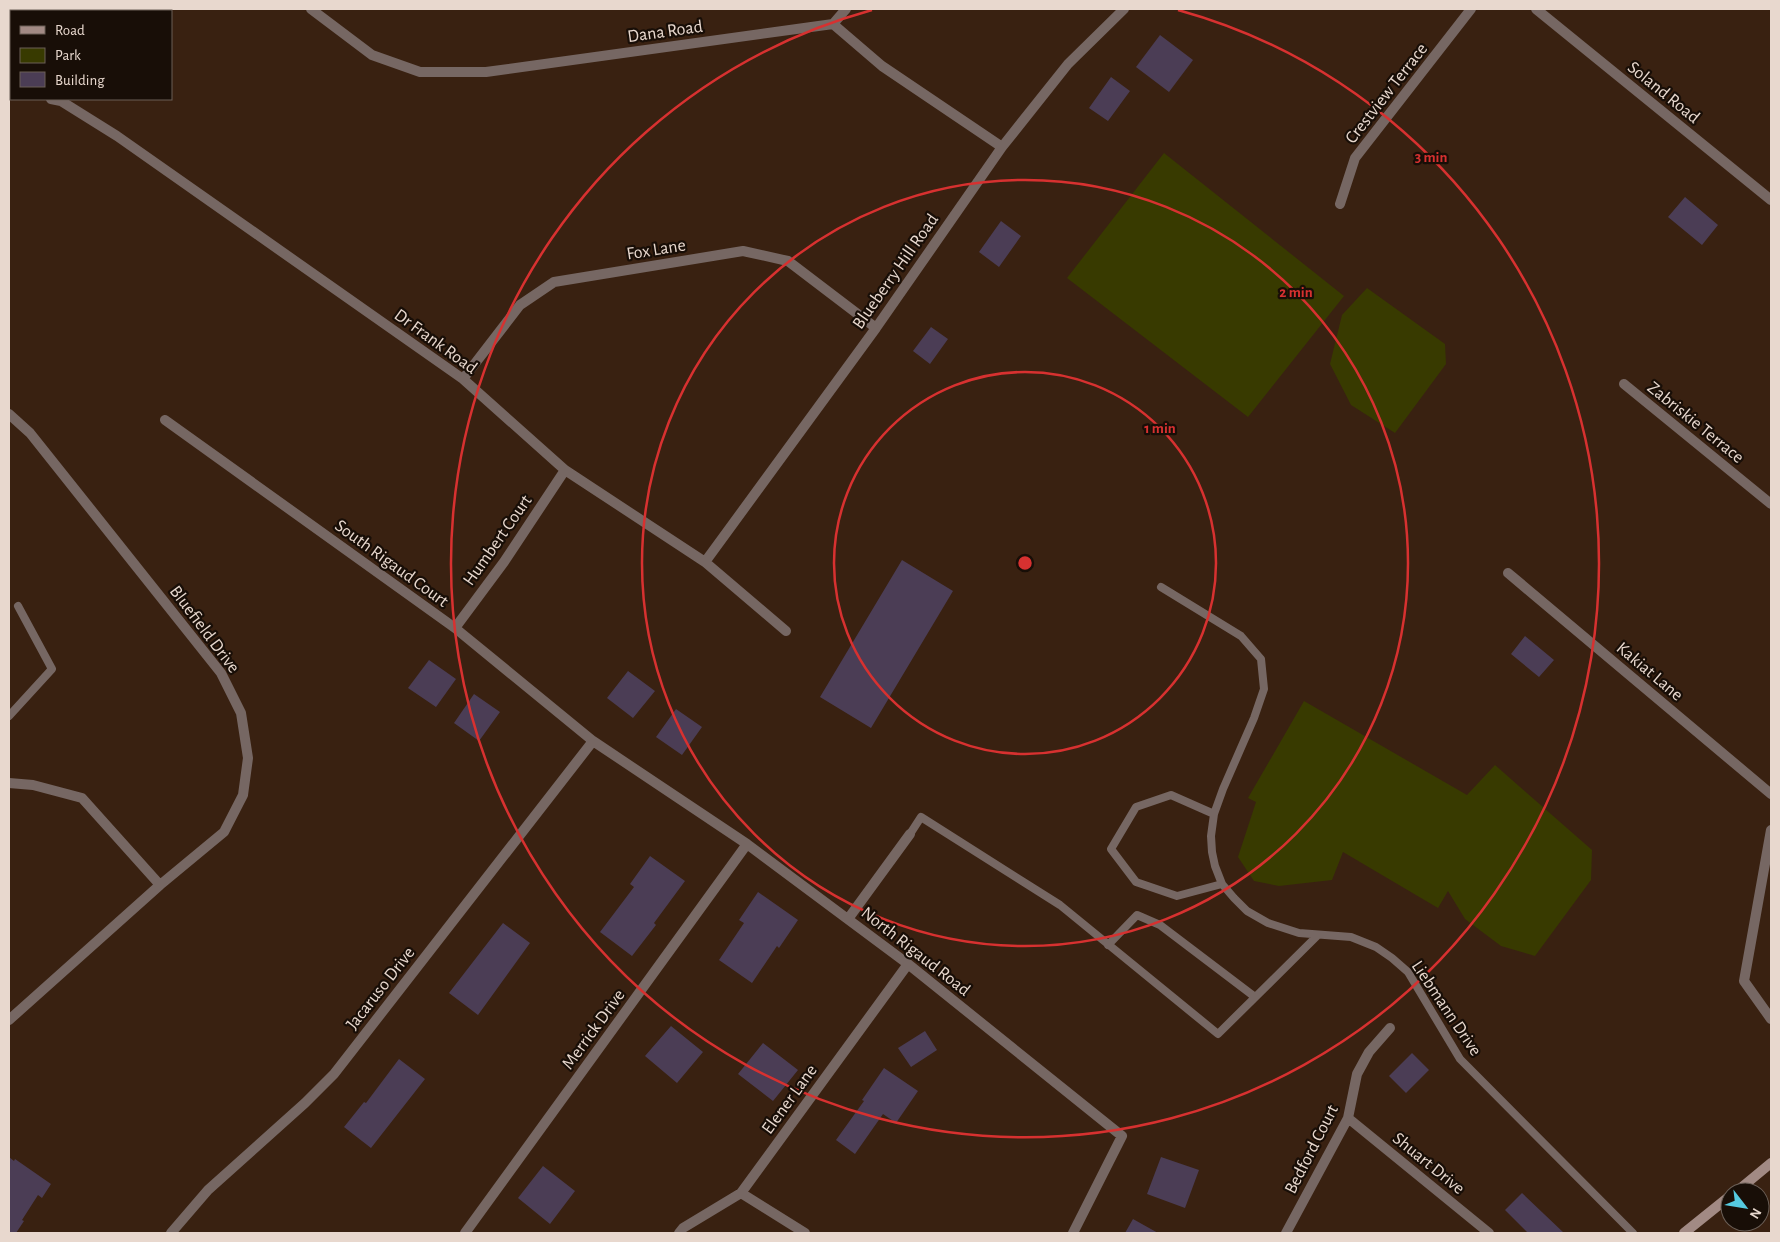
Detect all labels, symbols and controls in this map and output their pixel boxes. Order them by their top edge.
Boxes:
legend [10,10,172,100]
street label: Dana Road [626,18,704,46]
text: Road [55,23,85,38]
street label: Crestview Terrace [1342,40,1431,147]
text: Park [55,48,81,63]
street label: Soland Road [1624,58,1703,127]
text: Building [55,73,105,88]
text: 3 min [1415,150,1447,165]
street label: Blueberry Hill Road [849,211,942,332]
street label: Fox Lane [625,236,687,264]
text: 2 min [1279,285,1313,300]
street label: Dr Frank Road [391,306,480,378]
street label: Zabriskie Terrace [1644,379,1747,467]
text: 1 min [1144,421,1176,436]
street label: Humbert Court [460,492,536,589]
street label: South Rigaud Court [331,517,452,611]
centre of rings [1016,554,1034,572]
street label: Bluefield Drive [166,583,243,677]
street label: Kakiat Lane [1613,639,1686,705]
street label: North Rigaud Road [857,904,973,1000]
street label: Jacaruso Drive [343,944,418,1033]
street label: Liebmann Drive [1408,958,1485,1059]
street label: Merrick Drive [559,986,629,1073]
street label: Elener Lane [759,1062,821,1138]
street label: Bedford Court [1282,1102,1342,1197]
street label: Shuart Drive [1389,1129,1468,1198]
north arrow [1720,1182,1770,1232]
text: N [1747,1205,1764,1221]

